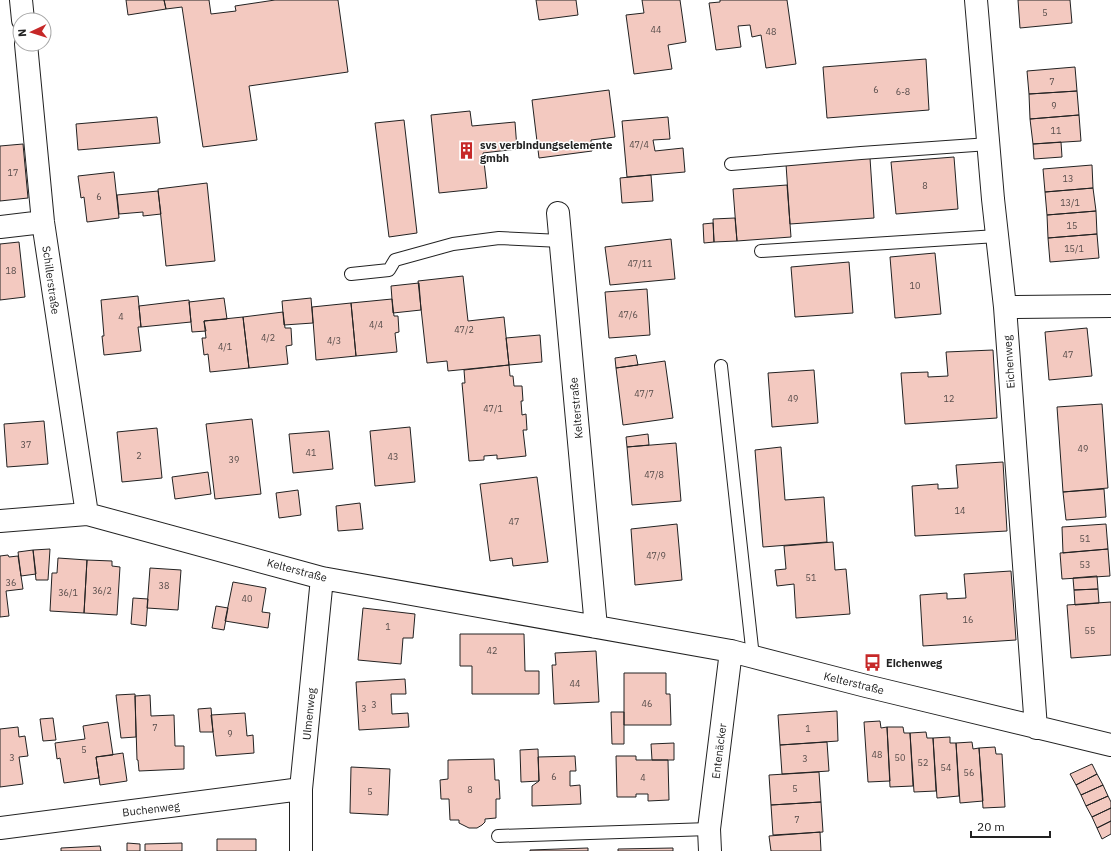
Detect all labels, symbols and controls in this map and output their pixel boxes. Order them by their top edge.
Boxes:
house number: 5 [1042,7,1048,18]
north arrow [12,12,52,52]
house number: 44 [651,24,661,35]
house number: 48 [766,26,776,37]
text: N [15,28,29,37]
house number: 7 [1049,76,1055,87]
house number: 6 [873,84,879,95]
house number: 6-8 [896,86,910,97]
house number: 9 [1051,100,1057,111]
house number: 11 [1051,125,1061,136]
place label: svs verbindungselemente gmbh [480,138,612,165]
house number: 47/4 [629,139,649,150]
building icon: svs verbindungselemente gmbh [457,141,477,161]
house number: 17 [8,167,18,178]
house number: 13 [1063,173,1073,184]
house number: 8 [922,180,928,191]
house number: 6 [96,191,102,202]
house number: 13/1 [1060,197,1080,208]
house number: 15 [1067,220,1077,231]
house number: 15/1 [1064,243,1084,254]
street label: Schillerstraße [39,245,63,315]
house number: 47/11 [627,258,653,269]
house number: 18 [6,265,16,276]
house number: 10 [910,280,920,291]
house number: 47/6 [618,309,638,320]
house number: 4 [118,311,124,322]
house number: 4/4 [369,319,383,330]
house number: 47/2 [454,324,474,335]
house number: 4/2 [261,332,275,343]
house number: 4/3 [327,335,341,346]
street label: Eichenweg [1000,335,1018,389]
house number: 4/1 [218,341,232,352]
house number: 47 [1063,349,1073,360]
street label: Kelterstraße [566,377,586,439]
house number: 47/7 [634,388,654,399]
house number: 49 [788,393,798,404]
house number: 12 [944,393,954,404]
house number: 47/1 [483,403,503,414]
house number: 37 [21,439,31,450]
house number: 49 [1078,443,1088,454]
house number: 41 [306,447,316,458]
house number: 2 [136,450,142,461]
house number: 43 [388,451,398,462]
house number: 39 [229,454,239,465]
house number: 47/8 [644,469,664,480]
house number: 14 [955,505,965,516]
house number: 47 [509,516,519,527]
house number: 51 [1080,533,1090,544]
house number: 47/9 [646,550,666,561]
street label: Kelterstraße [265,555,329,585]
house number: 53 [1080,559,1090,570]
house number: 51 [806,572,816,583]
house number: 36 [6,577,16,588]
house number: 38 [159,580,169,591]
house number: 36/2 [92,585,112,596]
house number: 36/1 [58,587,78,598]
house number: 40 [242,593,252,604]
house number: 16 [963,614,973,625]
house number: 1 [385,621,391,632]
house number: 55 [1085,625,1095,636]
house number: 42 [487,645,497,656]
bus stop icon: Eichenweg [863,653,883,673]
place label: Eichenweg [886,656,943,670]
street label: Kelterstraße [822,669,886,697]
house number: 44 [570,678,580,689]
street label: Ulmenweg [299,687,319,741]
house number: 46 [642,698,652,709]
house number: 3 [371,699,377,710]
house number: 3 [361,703,367,714]
house number: 7 [152,722,158,733]
street label: Entenäcker [709,722,729,780]
house number: 1 [805,723,811,734]
house number: 9 [227,728,233,739]
house number: 5 [81,744,87,755]
house number: 48 [872,749,882,760]
house number: 3 [9,752,15,763]
house number: 50 [895,752,905,763]
house number: 3 [802,753,808,764]
house number: 52 [918,757,928,768]
house number: 54 [941,762,951,773]
house number: 56 [964,767,974,778]
house number: 6 [551,771,557,782]
house number: 4 [640,772,646,783]
house number: 5 [792,783,798,794]
house number: 8 [467,784,473,795]
house number: 5 [367,786,373,797]
street label: Buchenweg [122,799,181,819]
scale bar [971,813,1050,839]
house number: 7 [794,814,800,825]
text: 20 m [977,819,1005,834]

